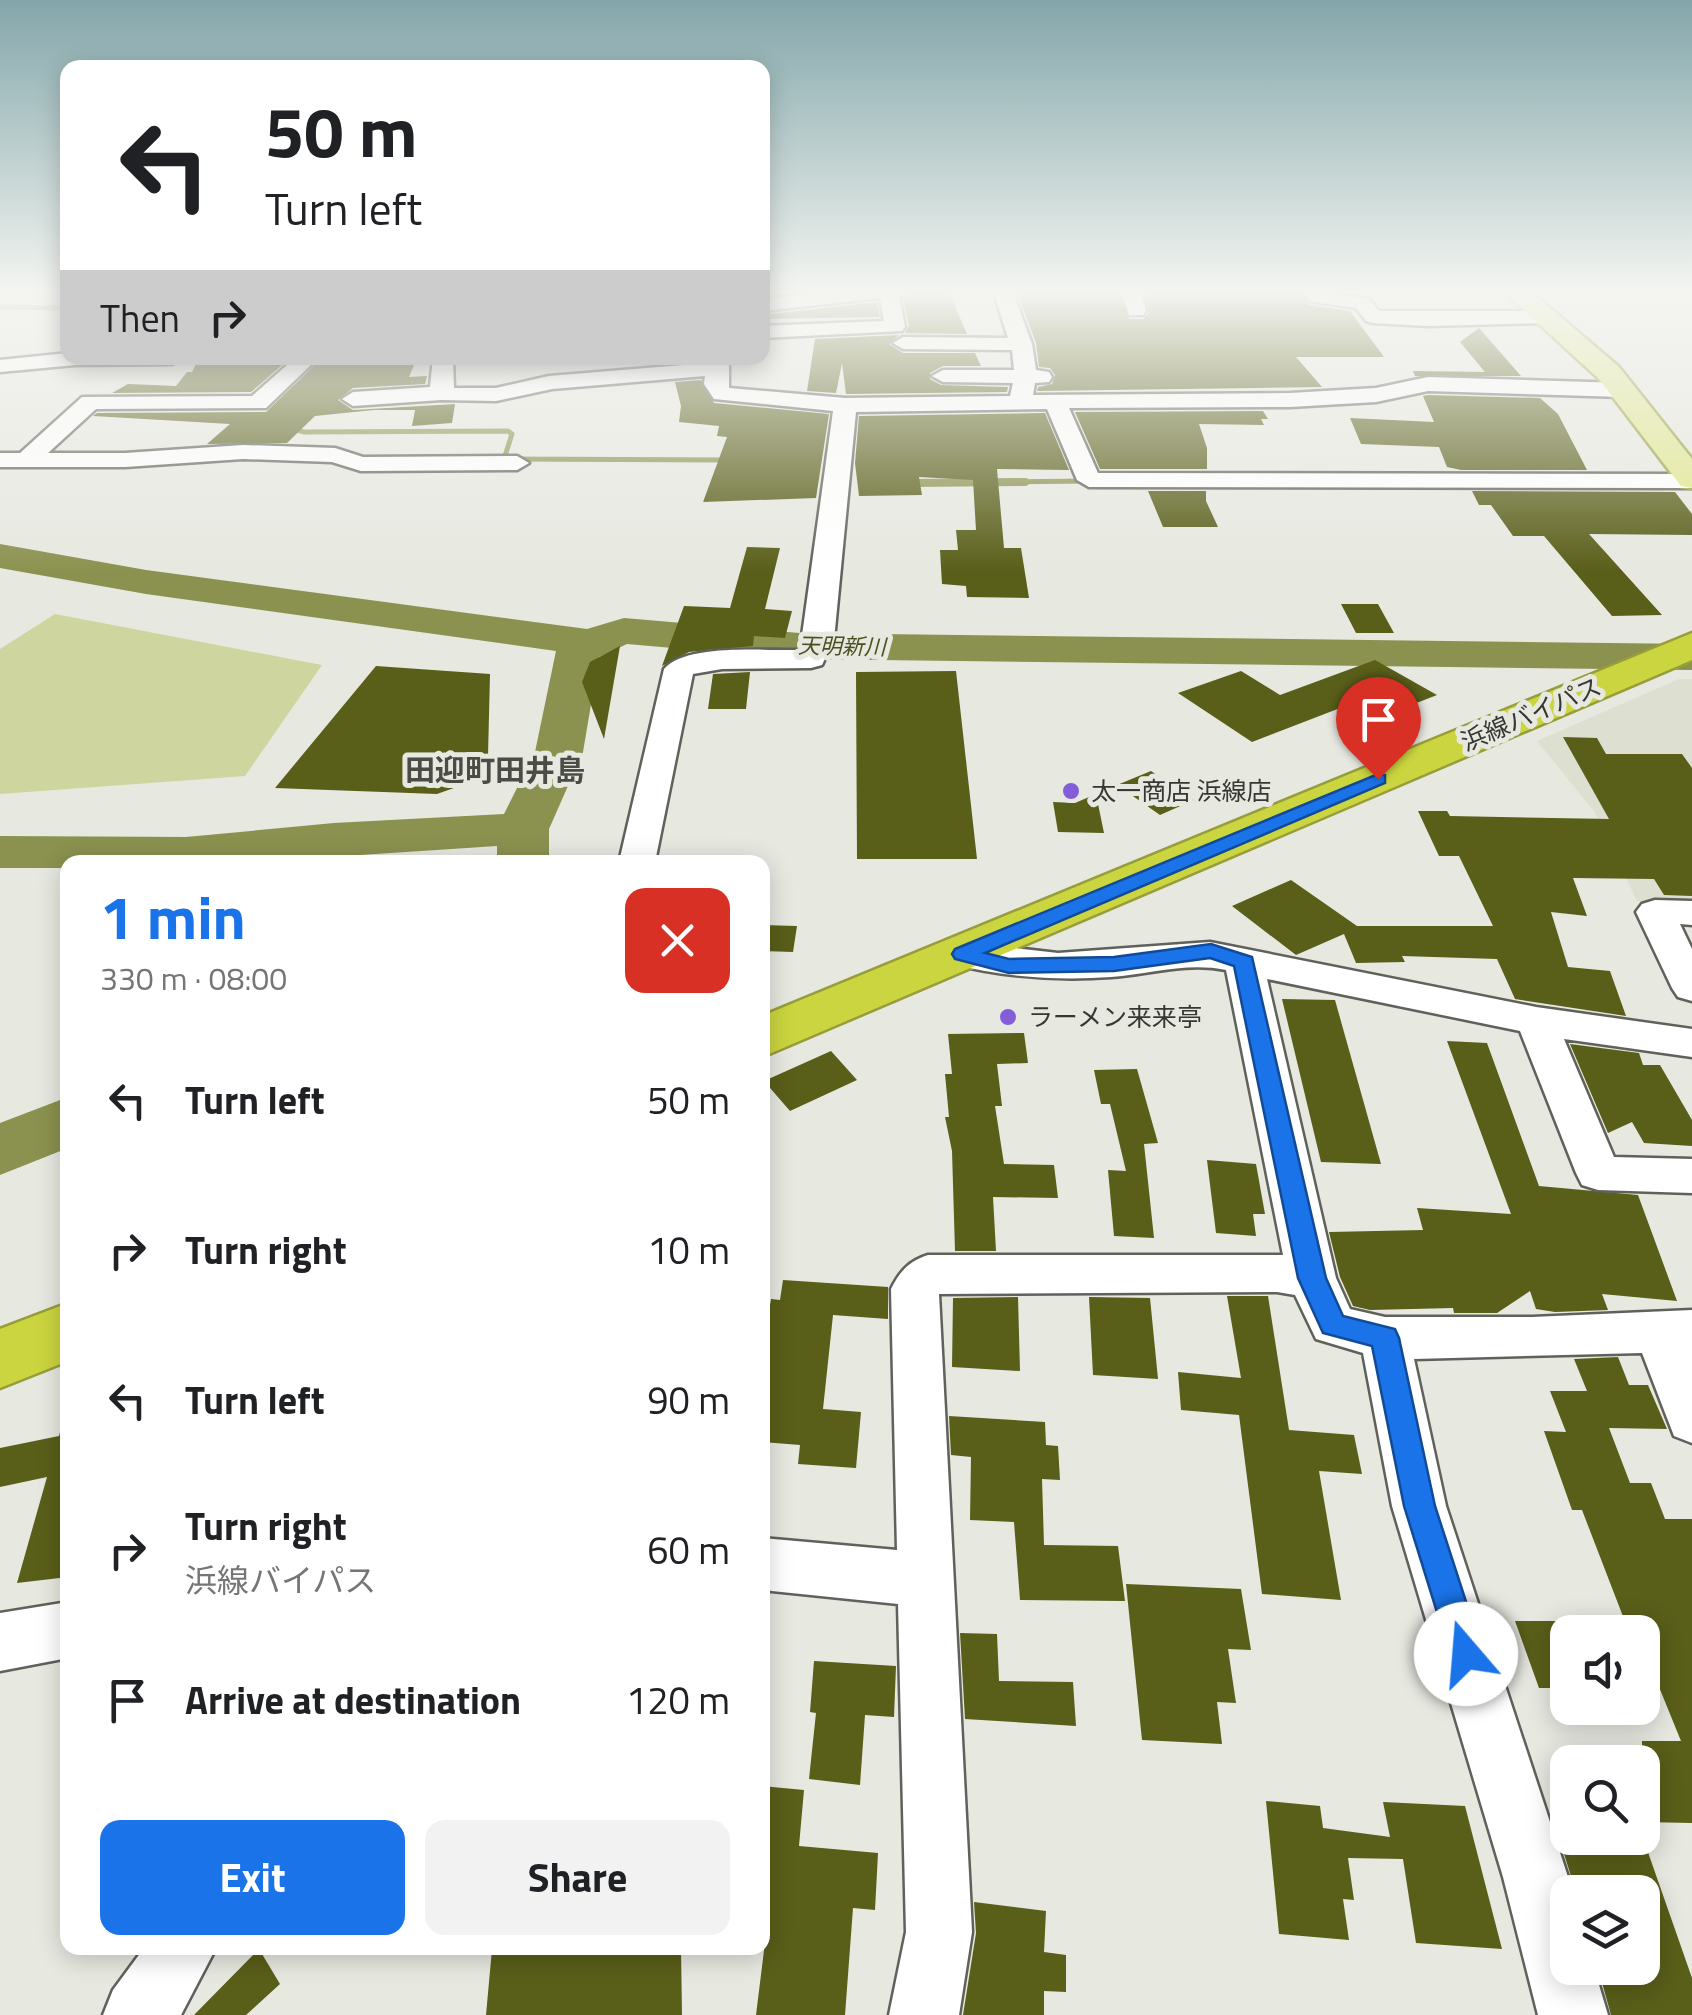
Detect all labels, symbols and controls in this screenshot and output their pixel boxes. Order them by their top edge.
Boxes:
text: 50 m [265,78,418,184]
icon: left [100,100,230,230]
text: Turn left [265,174,422,242]
text: Then [100,289,180,347]
icon: right [200,290,255,345]
water label: 天明新川 [798,628,888,664]
street label: 浜線バイパス [1455,667,1607,761]
pin [1336,677,1421,780]
icon: arrive [1351,692,1406,747]
district label: 田迎町田井島 [405,747,585,793]
place label: 太一商店 浜線店 [1091,772,1272,810]
marker: 太一商店 浜線店 [1060,780,1082,802]
text: 1 min [100,871,246,962]
button: close [625,888,730,993]
text: 330 m · 08:00 [100,954,287,1002]
place label: ラーメン来来亭 [1028,998,1202,1036]
marker: ラーメン来来亭 [997,1006,1019,1028]
text: Turn left [185,1071,325,1129]
text: 50 m [647,1071,730,1129]
icon: left [100,1073,155,1128]
text: Turn right [185,1221,347,1279]
text: 10 m [647,1221,730,1279]
icon: right [100,1223,155,1278]
text: Turn left [185,1371,325,1429]
text: 90 m [647,1371,730,1429]
icon: left [100,1373,155,1428]
text: Turn right [185,1497,347,1555]
text: 60 m [647,1521,730,1579]
icon: right [100,1523,155,1578]
text: 浜線バイパス [185,1556,376,1604]
position arrow [1414,1602,1518,1706]
map controls [1550,1615,1660,1985]
button: sound [1550,1615,1660,1725]
text: Arrive at destination [185,1671,521,1729]
text: 120 m [626,1671,730,1729]
icon: arrive [100,1673,155,1728]
button: search [1550,1745,1660,1855]
button: Exit [100,1820,405,1935]
button: Share [425,1820,730,1935]
button: layers [1550,1875,1660,1985]

